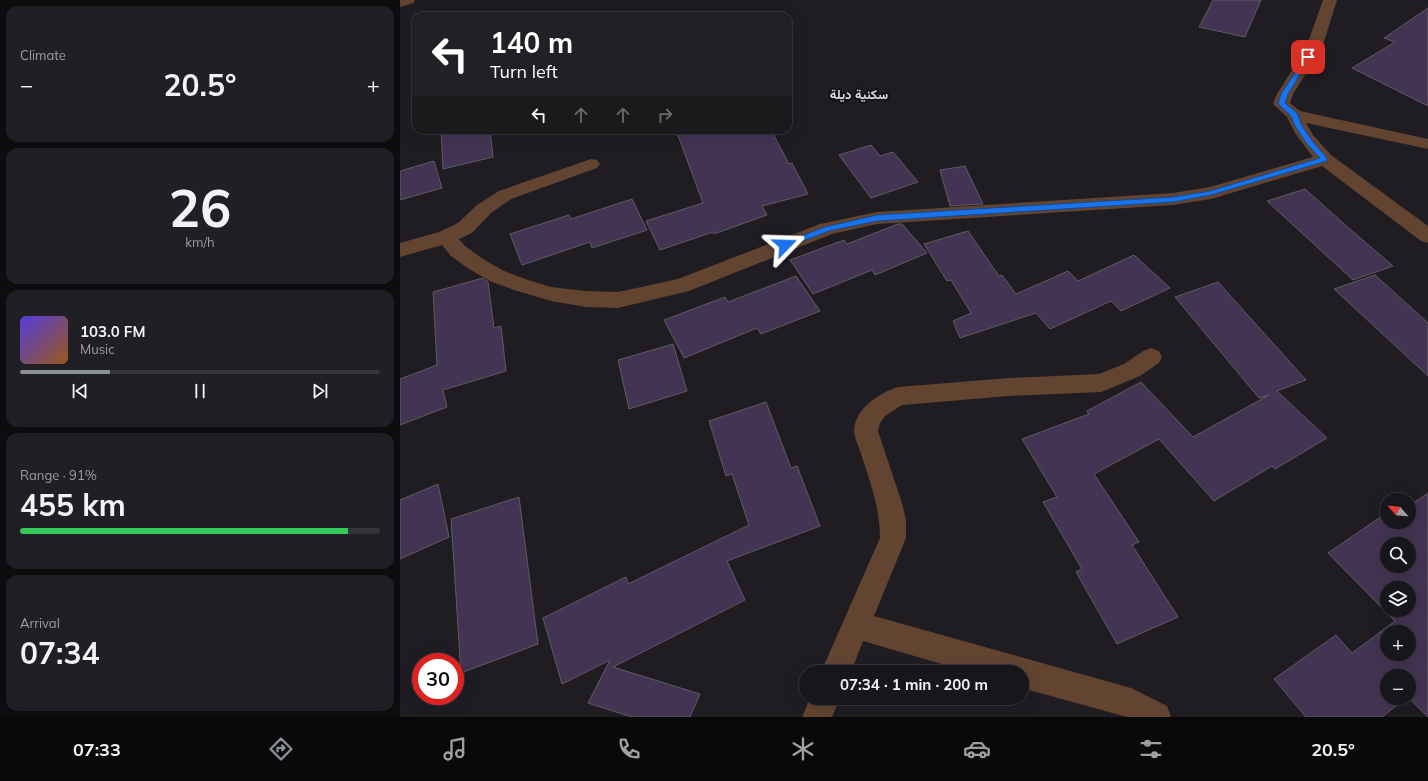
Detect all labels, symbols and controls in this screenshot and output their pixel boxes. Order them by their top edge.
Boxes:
text: 140 m [490,25,573,60]
icon: left [424,28,476,80]
pin [1291,40,1325,74]
icon: arrive [1297,46,1319,68]
text: Climate [20,47,66,63]
text: Turn left [490,60,558,83]
text: 20.5° [164,66,236,104]
text: − [20,71,33,99]
text: + [367,71,380,99]
district label: سكنية ديلة [830,86,888,102]
icon: left [528,104,550,126]
icon: ahead [570,104,592,126]
icon: ahead [612,104,634,126]
icon: right [654,104,676,126]
text: 26 [169,175,231,240]
position arrow [764,224,806,266]
text: km/h [185,234,215,250]
text: 103.0 FM [80,322,145,341]
text: Music [80,341,115,357]
icon: previous [69,380,91,402]
icon: pause [189,380,211,402]
icon: next [309,380,331,402]
text: Range · 91% [20,467,97,483]
text: 455 km [20,486,126,524]
north arrow [1380,493,1416,529]
map controls [1380,493,1416,705]
button: search [1380,537,1416,573]
button: layers [1380,581,1416,617]
text: Arrival [20,615,60,631]
button: + [1380,625,1416,661]
text: 07:34 [20,634,99,672]
speed limit sign: 30 [412,653,464,705]
button: − [1380,669,1416,705]
text: 07:34 · 1 min · 200 m [840,675,988,694]
icon: directions [267,735,295,763]
icon: music [441,735,469,763]
icon: phone [615,735,643,763]
icon: climate [789,735,817,763]
icon: car [963,735,991,763]
icon: filters [1137,735,1165,763]
text: 07:33 [73,738,121,761]
text: 20.5° [1311,738,1355,761]

